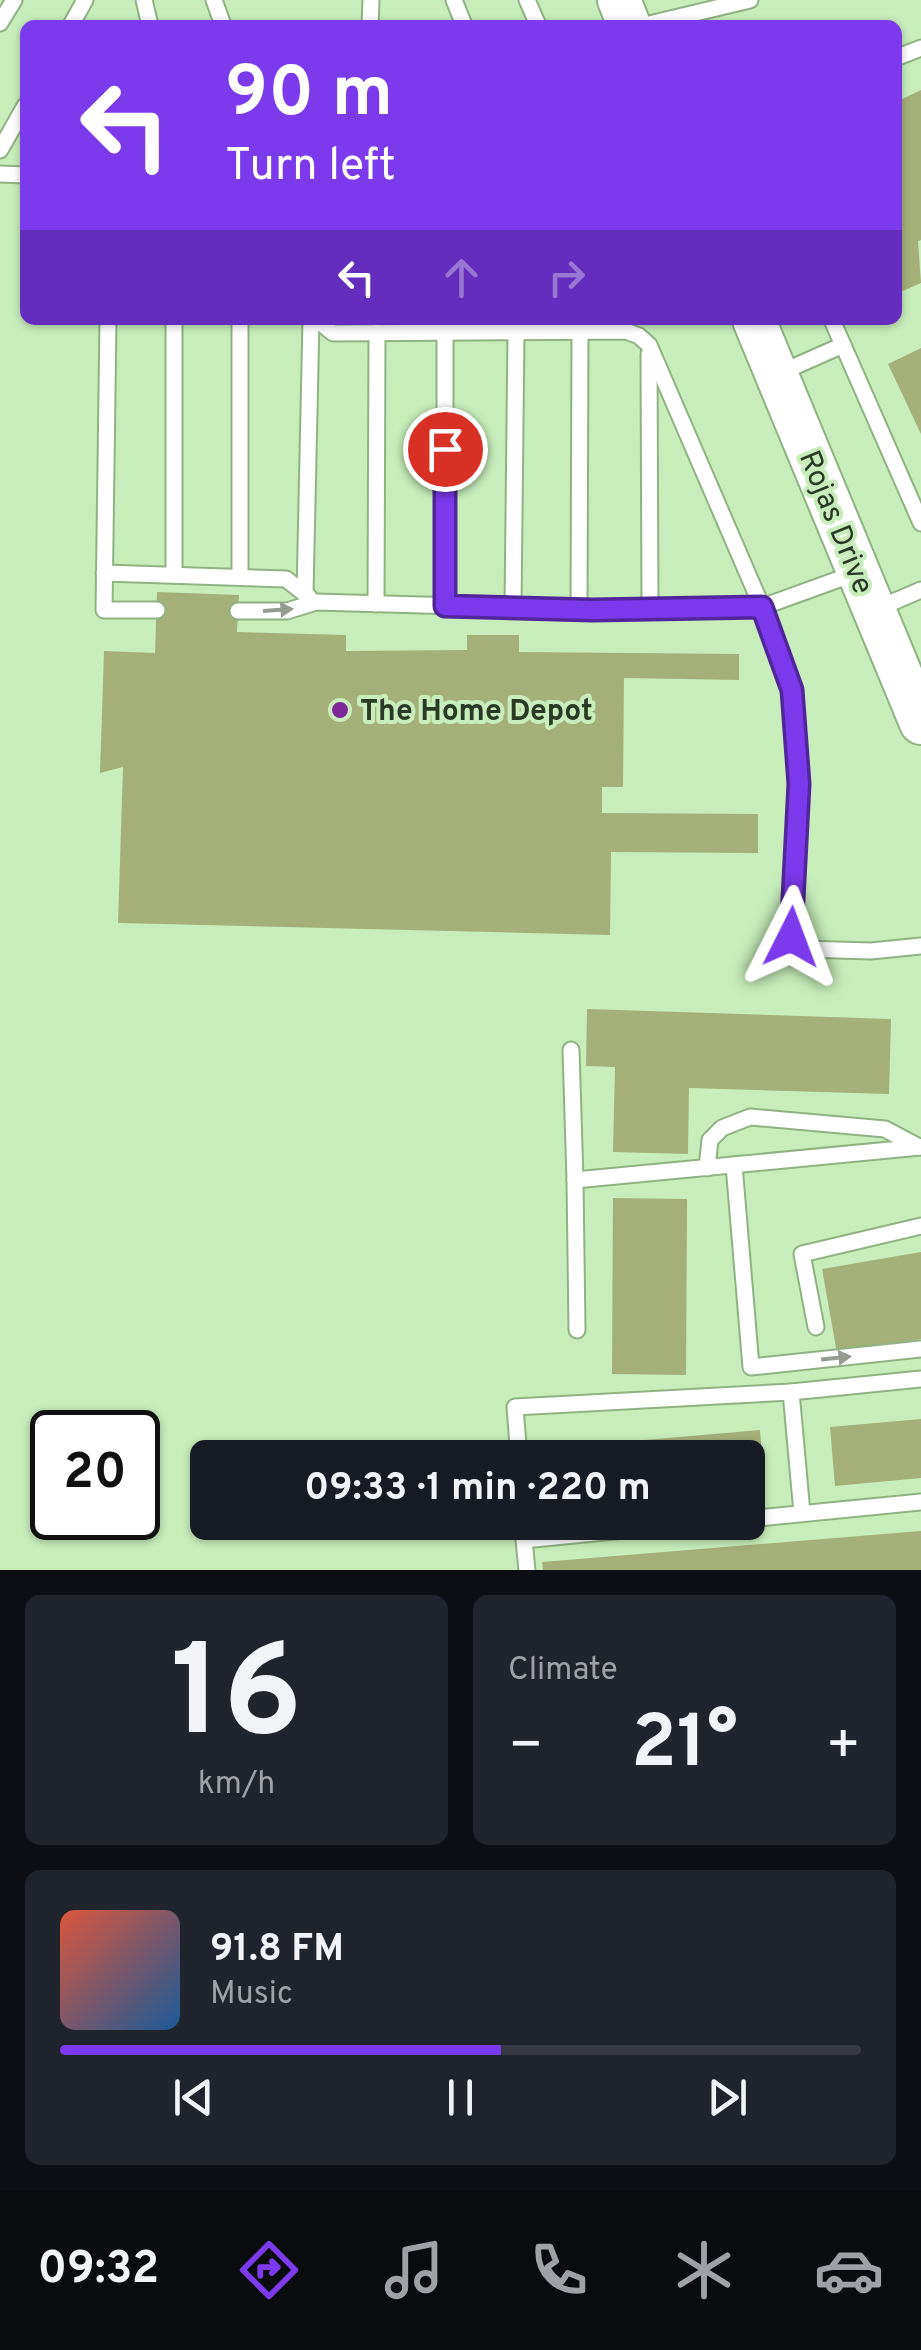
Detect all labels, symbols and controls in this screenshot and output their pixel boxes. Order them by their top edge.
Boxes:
text: 90 m [225,52,393,141]
icon: left [60,60,190,190]
text: Turn left [225,139,396,196]
icon: left [329,250,384,305]
icon: ahead [434,250,489,305]
icon: right [539,250,594,305]
pin [403,407,488,492]
icon: arrive [418,422,473,477]
street label: Rojas Drive [789,446,880,600]
one-way arrow [262,602,294,618]
place label: The Home Depot [360,694,593,731]
marker: The Home Depot [329,699,351,721]
position arrow [739,885,843,989]
one-way arrow [821,1350,852,1366]
speed limit sign: 20 [30,1410,160,1540]
text: 09:33 · 1 min · 220 m [304,1465,651,1514]
text: 16 [171,1617,302,1782]
text: Climate [508,1651,618,1691]
text: 21° [631,1699,738,1794]
text: − [508,1713,543,1783]
text: + [826,1713,861,1783]
text: km/h [198,1765,275,1805]
text: 91.8 FM [210,1926,344,1975]
text: Music [210,1975,293,2015]
icon: previous [166,2070,221,2125]
icon: pause [433,2070,488,2125]
icon: next [700,2070,755,2125]
icon: directions [234,2235,304,2305]
icon: music [379,2235,449,2305]
icon: phone [524,2235,594,2305]
icon: climate [669,2235,739,2305]
icon: car [814,2235,884,2305]
text: 09:32 [37,2242,159,2299]

